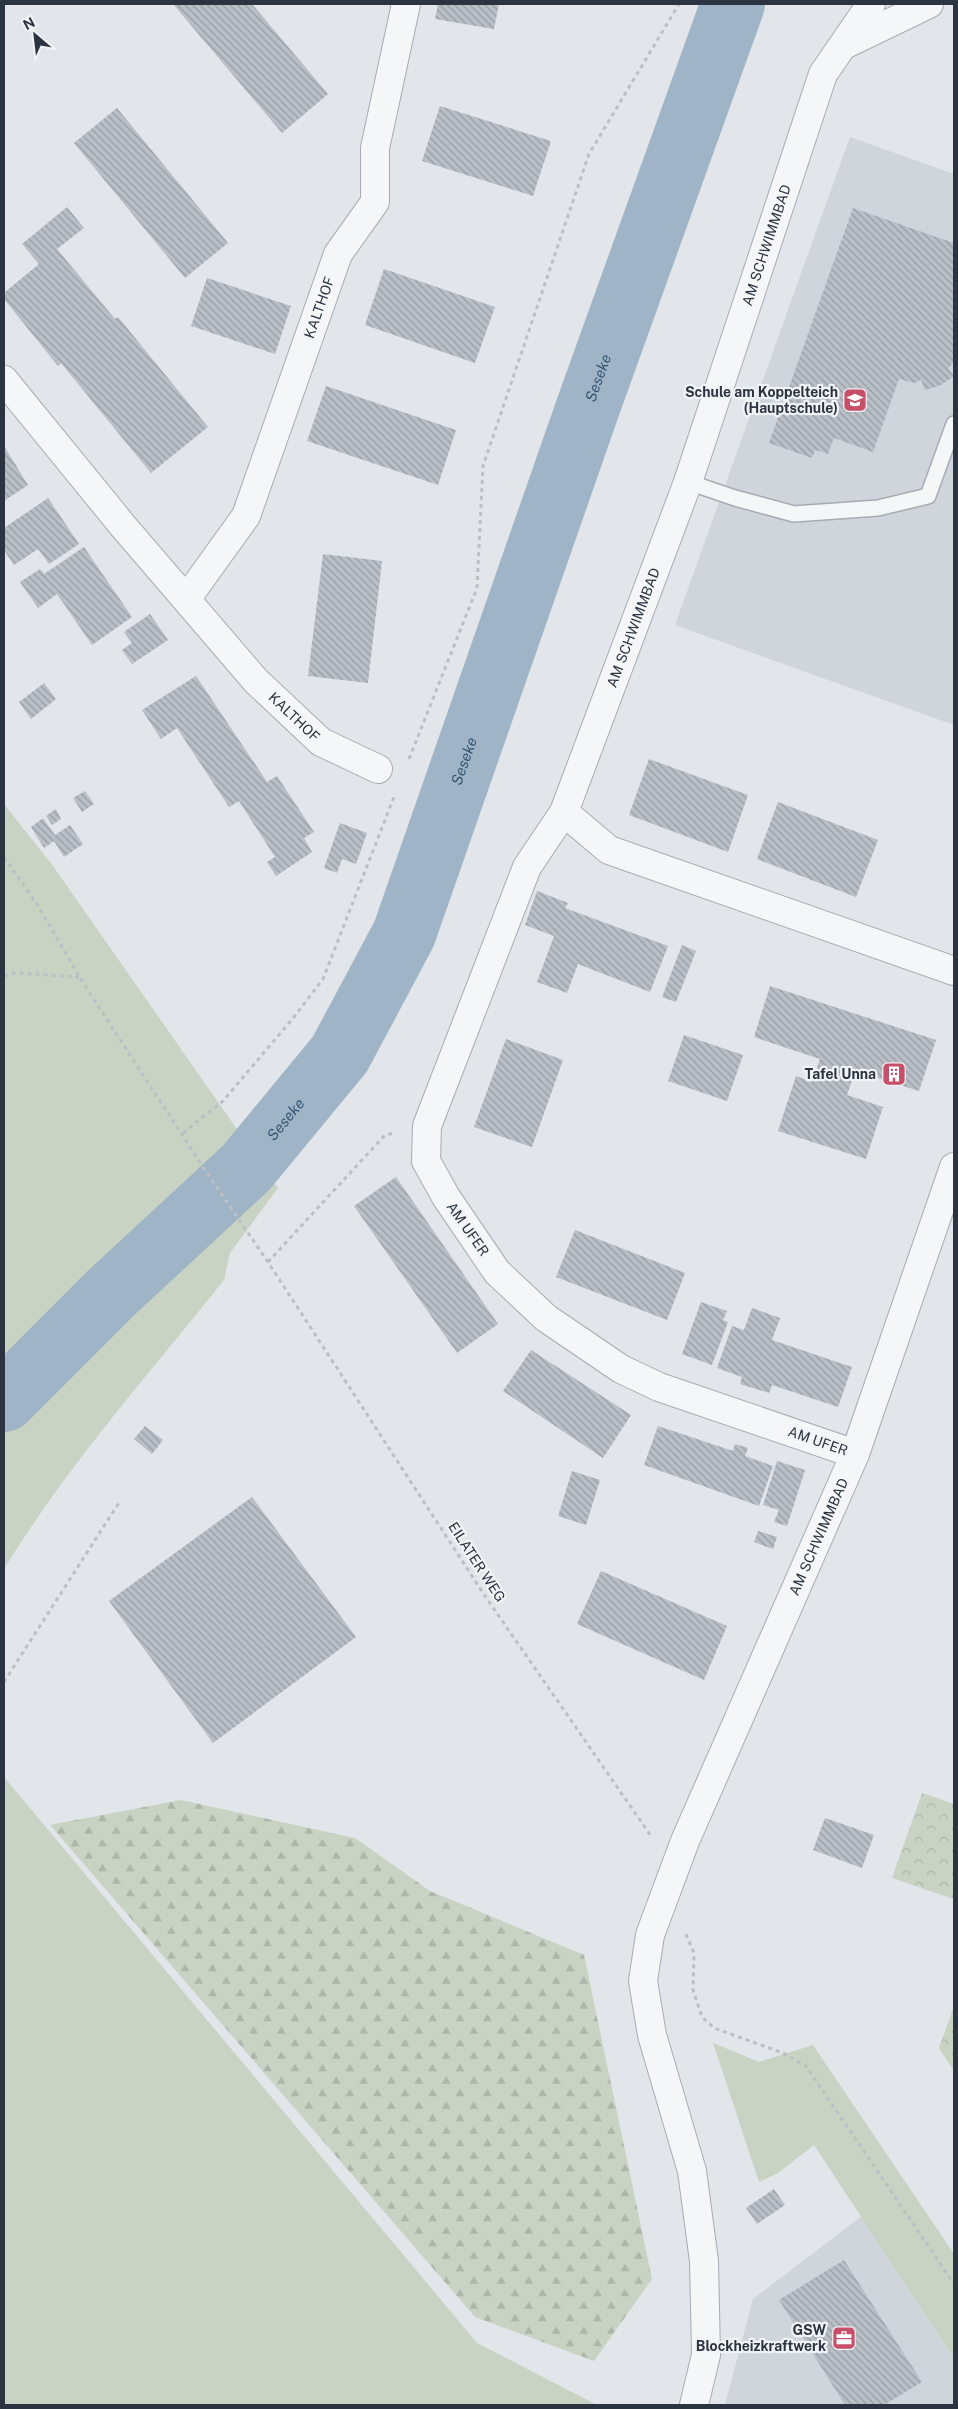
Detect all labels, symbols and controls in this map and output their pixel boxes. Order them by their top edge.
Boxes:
north arrow [10,10,60,60]
text: N [20,14,37,33]
street label: AM SCHWIMMBAD [739,183,794,308]
street label: KALTHOF [301,275,337,340]
water label: Seseke [582,352,614,404]
place label: Schule am Koppelteich (Hauptschule) [685,384,838,416]
school or university icon: Schule am Koppelteich (Hauptschule) [842,387,868,413]
street label: AM SCHWIMMBAD [604,565,663,690]
street label: KALTHOF [265,689,323,745]
water label: Seseke [448,735,480,787]
building icon: Tafel Unna [881,1061,907,1087]
place label: Tafel Unna [804,1066,876,1082]
water label: Seseke [263,1095,308,1144]
street label: AM UFER [444,1199,492,1259]
street label: AM UFER [786,1423,850,1459]
street label: AM SCHWIMMBAD [786,1476,851,1598]
street label: EILATER WEG [445,1519,509,1605]
place label: GSW Blockheizkraftwerk [696,2322,826,2354]
office icon: GSW Blockheizkraftwerk [831,2325,857,2351]

